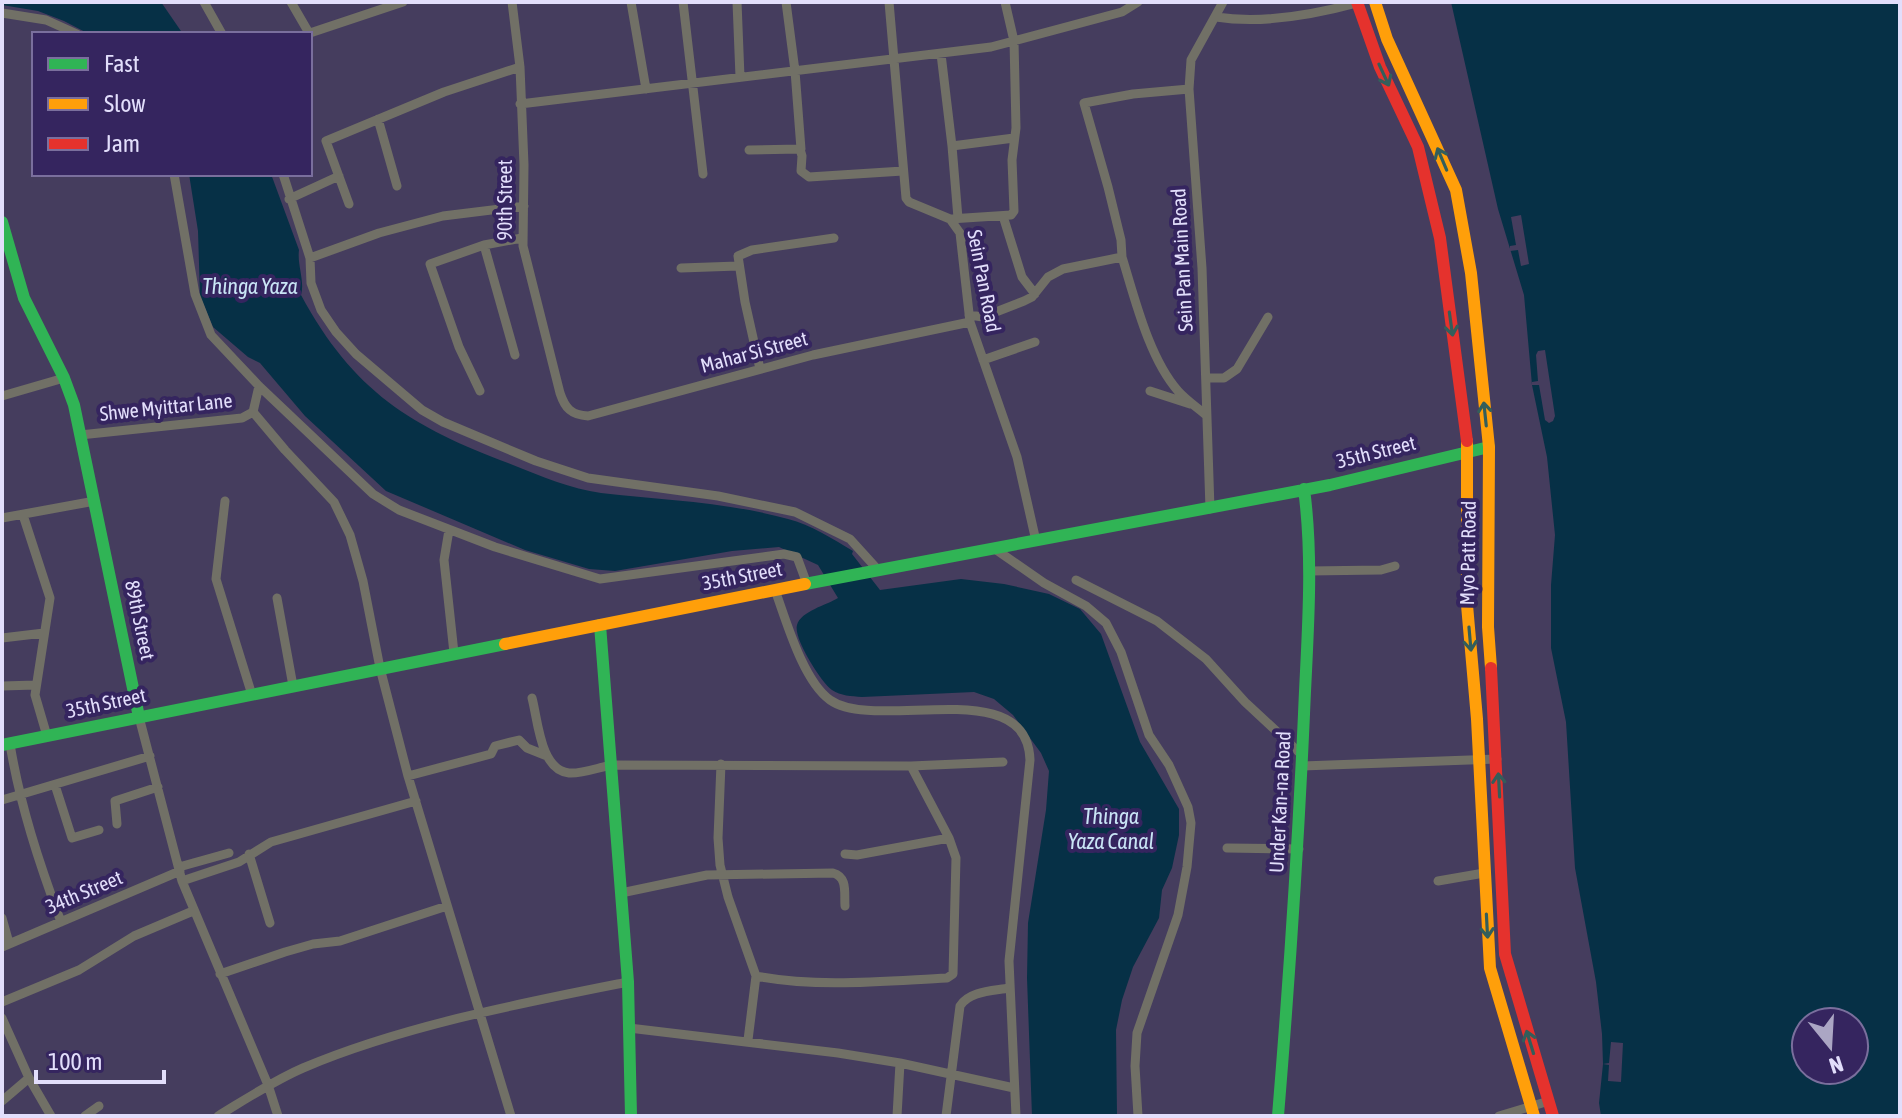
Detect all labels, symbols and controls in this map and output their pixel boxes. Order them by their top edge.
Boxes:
legend [32,32,312,176]
text: Fast [104,50,140,77]
one-way arrow [1377,63,1392,87]
text: Slow [104,90,146,117]
text: Jam [104,130,140,157]
one-way arrow [1434,147,1449,171]
street label: 90th Street [493,159,516,240]
street label: Sein Pan Main Road [1166,188,1197,332]
street label: Sein Pan Road [963,228,1006,334]
water label: Thinga Yaza [202,273,298,299]
one-way arrow [1444,311,1459,336]
street label: Mahar Si Street [698,326,810,377]
street label: Shwe Myittar Lane [99,388,233,425]
one-way arrow [1477,401,1492,428]
street label: 35th Street [1334,431,1418,472]
street label: Myo Patt Road [1455,500,1480,606]
street label: 35th Street [700,556,784,595]
street label: 89th Street [121,578,160,662]
one-way arrow [1463,625,1478,652]
street label: 35th Street [64,683,148,722]
street label: Under Kan-na Road [1264,730,1295,873]
one-way arrow [1491,772,1506,799]
water label: Thinga Yaza Canal [1068,803,1154,854]
street label: 34th Street [42,865,126,918]
one-way arrow [1480,912,1495,939]
north arrow [1790,1006,1870,1086]
one-way arrow [1522,1029,1537,1055]
scale bar [36,1034,164,1084]
text: 100 m [48,1048,102,1075]
text: N [1826,1051,1846,1079]

